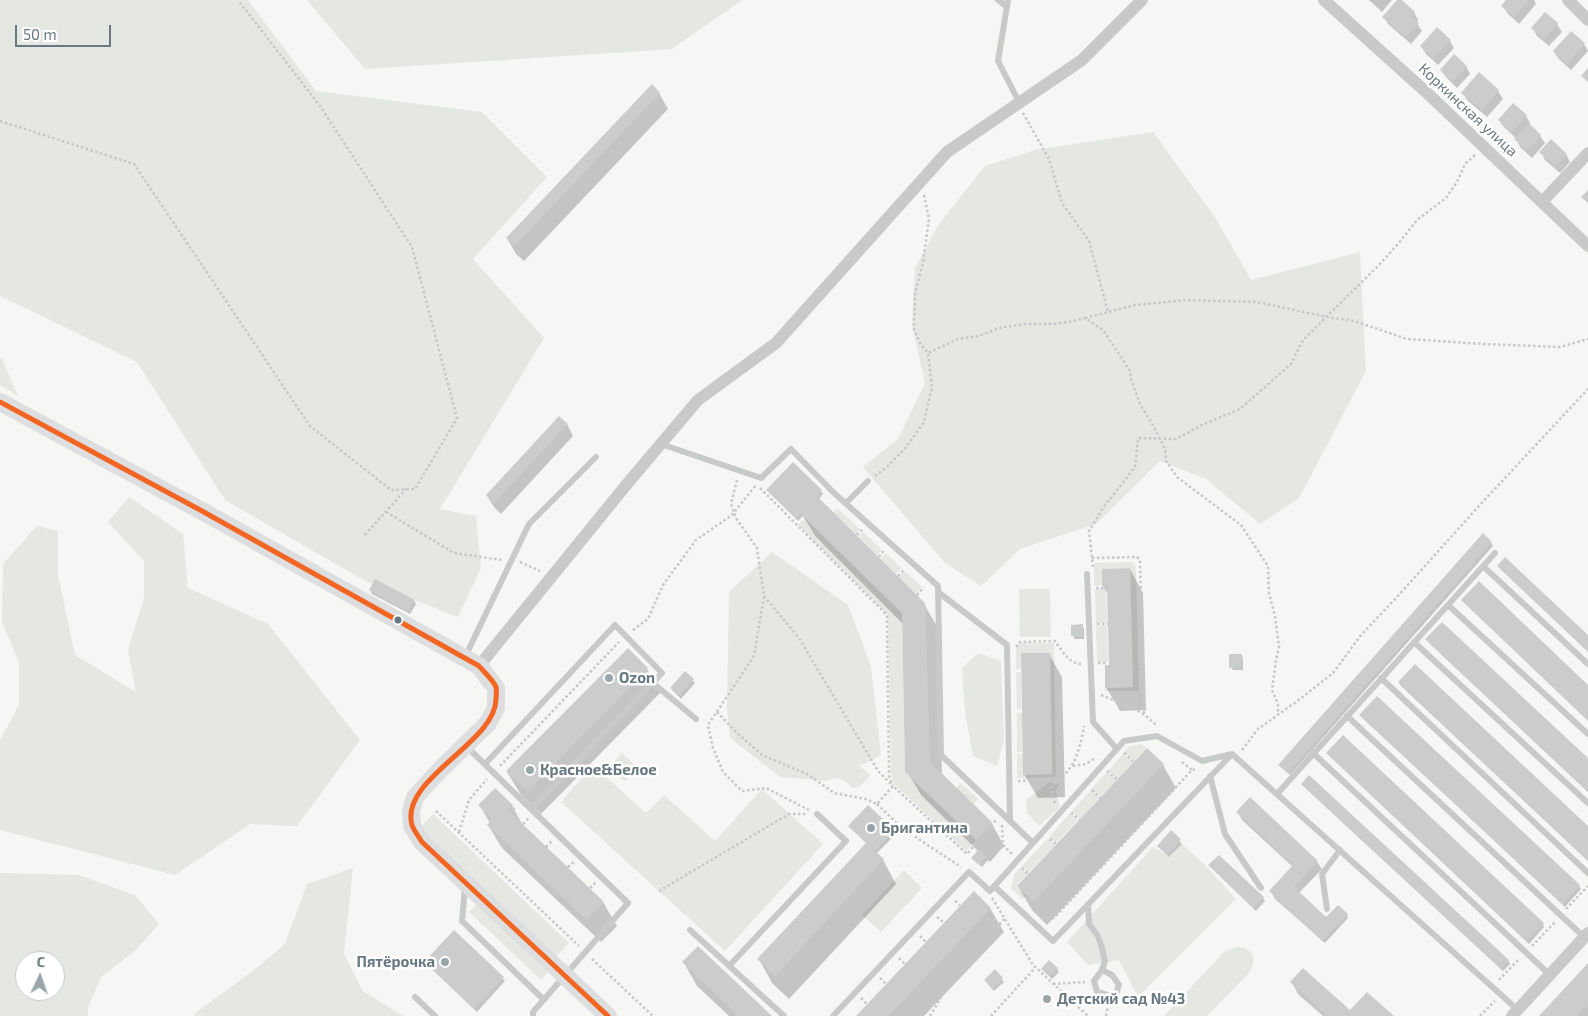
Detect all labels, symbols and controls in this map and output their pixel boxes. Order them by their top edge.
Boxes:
scale bar [18,15,114,47]
text: 50 m [23,25,57,43]
street label: Коркинская улица [1415,59,1521,161]
unlabelled marker [393,615,403,625]
place label: Ozon [619,669,655,687]
marker: Ozon [603,672,615,684]
place label: Красное&Белое [540,761,657,779]
marker: Красное&Белое [524,764,536,776]
place label: Бригантина [881,819,968,837]
marker: Бригантина [865,822,877,834]
north arrow [15,951,65,1001]
text: С [36,953,45,970]
place label: Пятёрочка [356,953,435,971]
marker: Пятёрочка [439,956,451,968]
place label: Детский сад №43 [1057,990,1185,1008]
marker: Детский сад №43 [1041,993,1053,1005]

